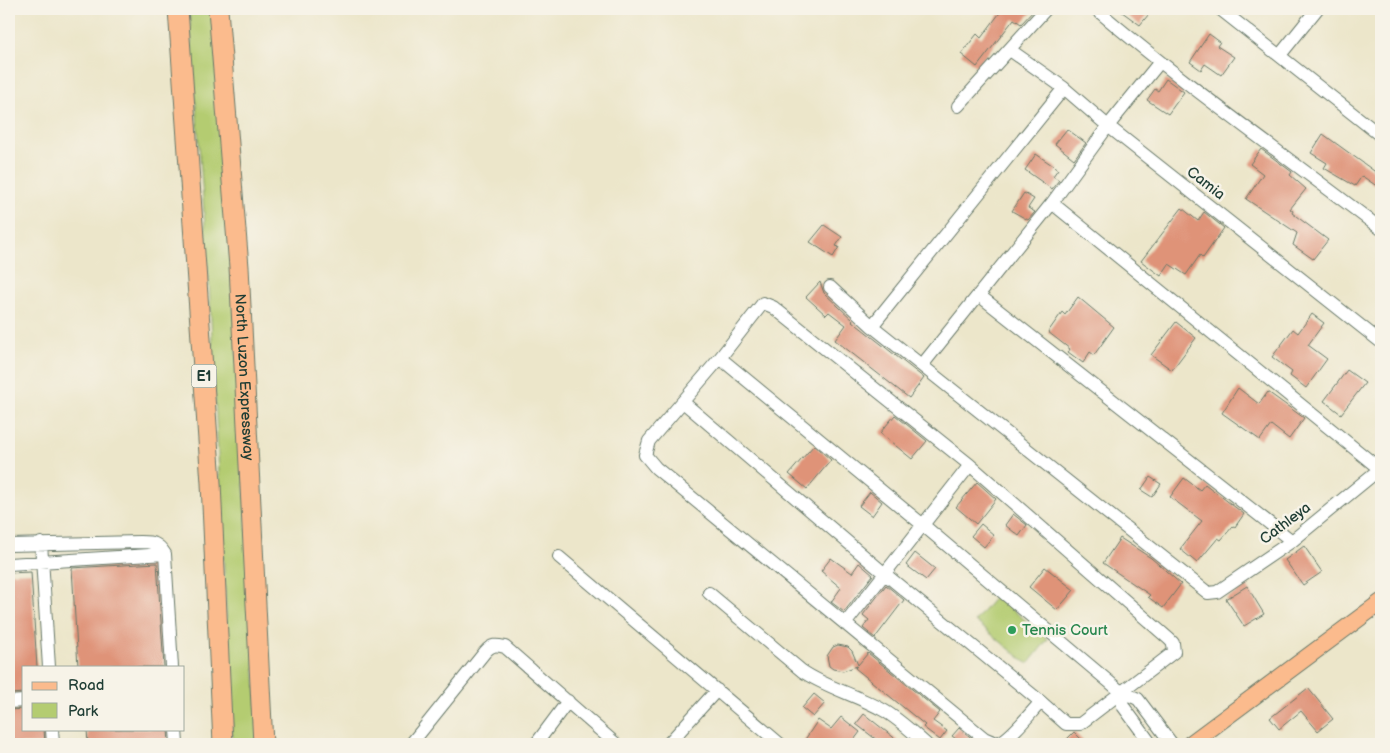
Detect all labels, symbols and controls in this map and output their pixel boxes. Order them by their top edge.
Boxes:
street label: Camia [1183,162,1229,204]
street label: North Luzon Expressway [230,293,258,461]
road number: E1 [192,364,216,388]
street label: Cathleya [1256,498,1315,549]
place label: Tennis Court [1022,621,1108,640]
marker: Tennis Court [1006,624,1018,636]
legend [22,666,185,730]
text: Road [68,676,104,695]
text: Park [68,702,99,721]

